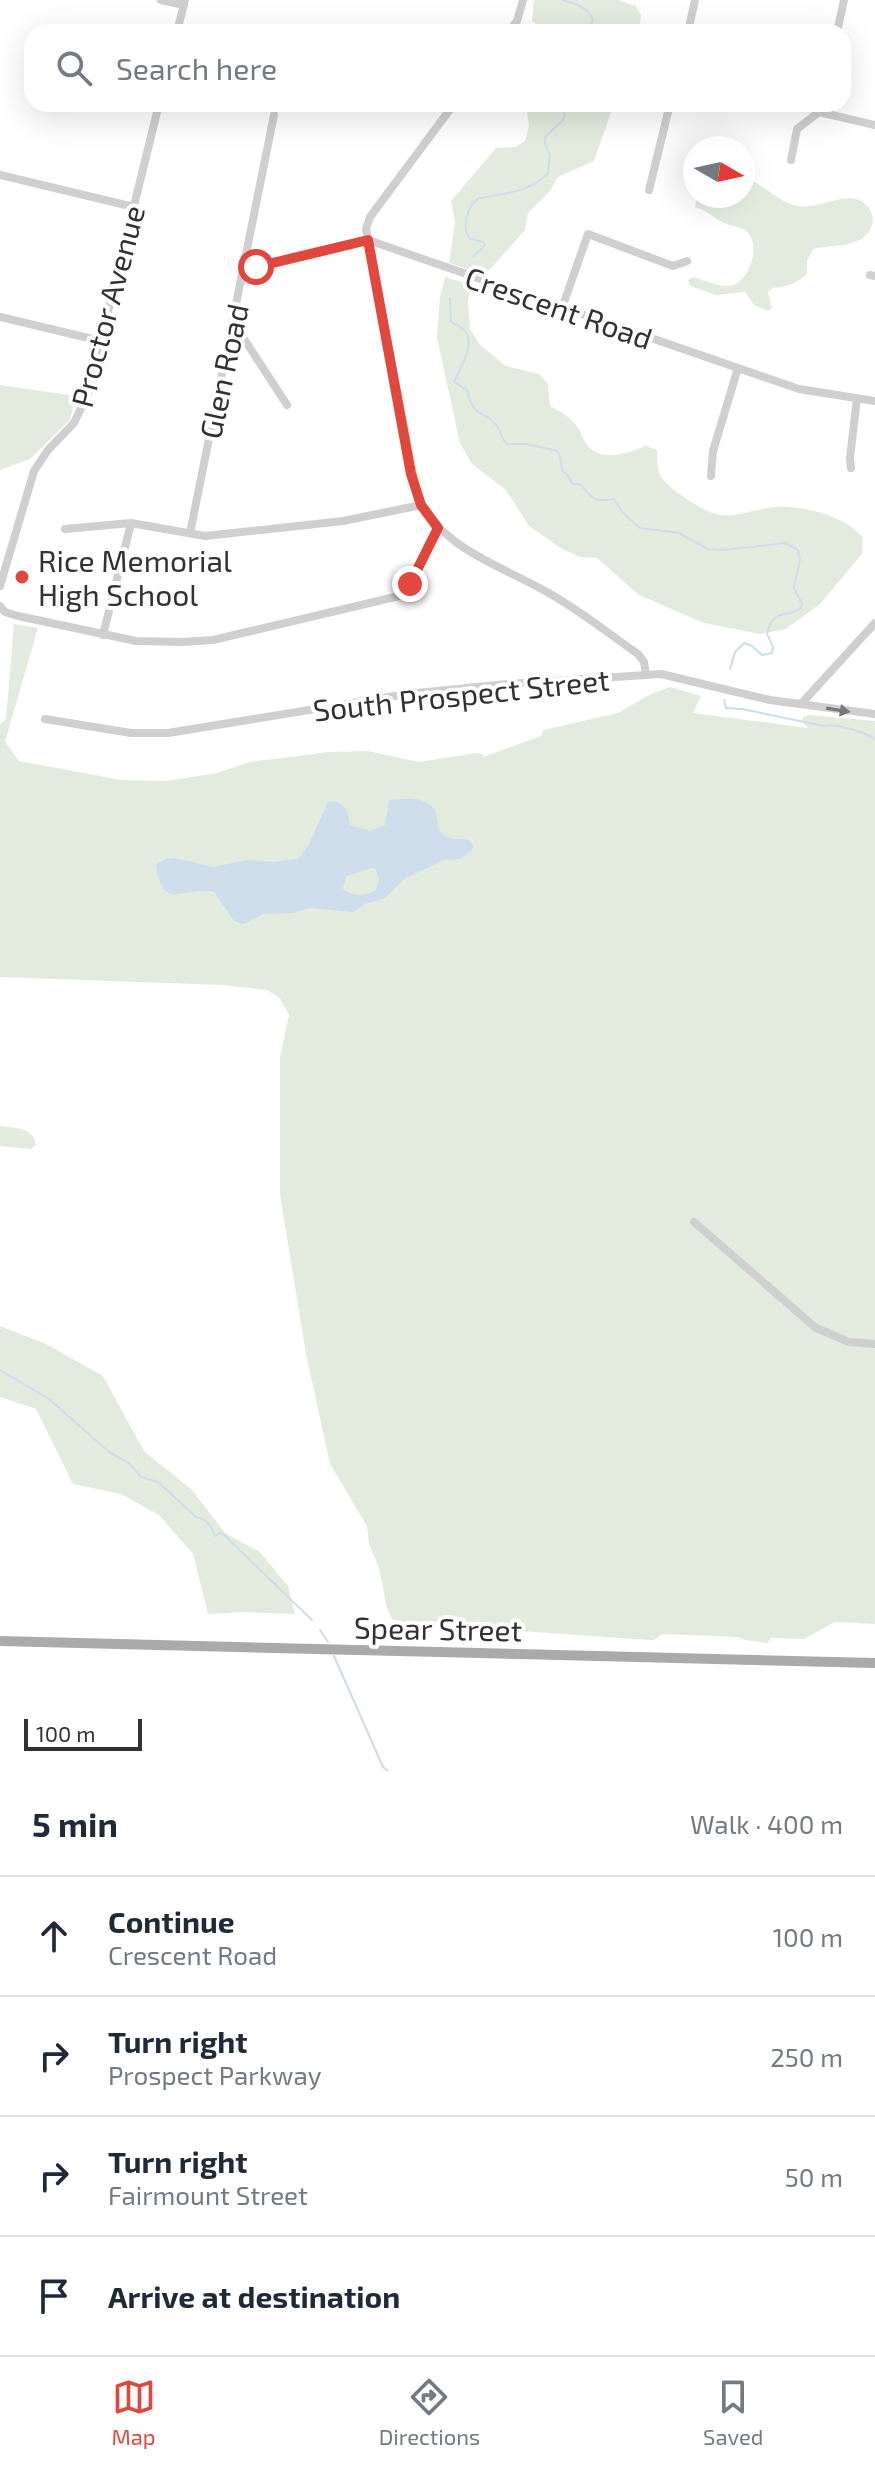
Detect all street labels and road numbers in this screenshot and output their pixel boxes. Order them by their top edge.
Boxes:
street label: Proctor Avenue [63,201,151,411]
street label: Crescent Road [461,258,657,356]
street label: Glen Road [191,300,255,442]
street label: South Prospect Street [311,661,611,727]
street label: Spear Street [354,1609,522,1647]

